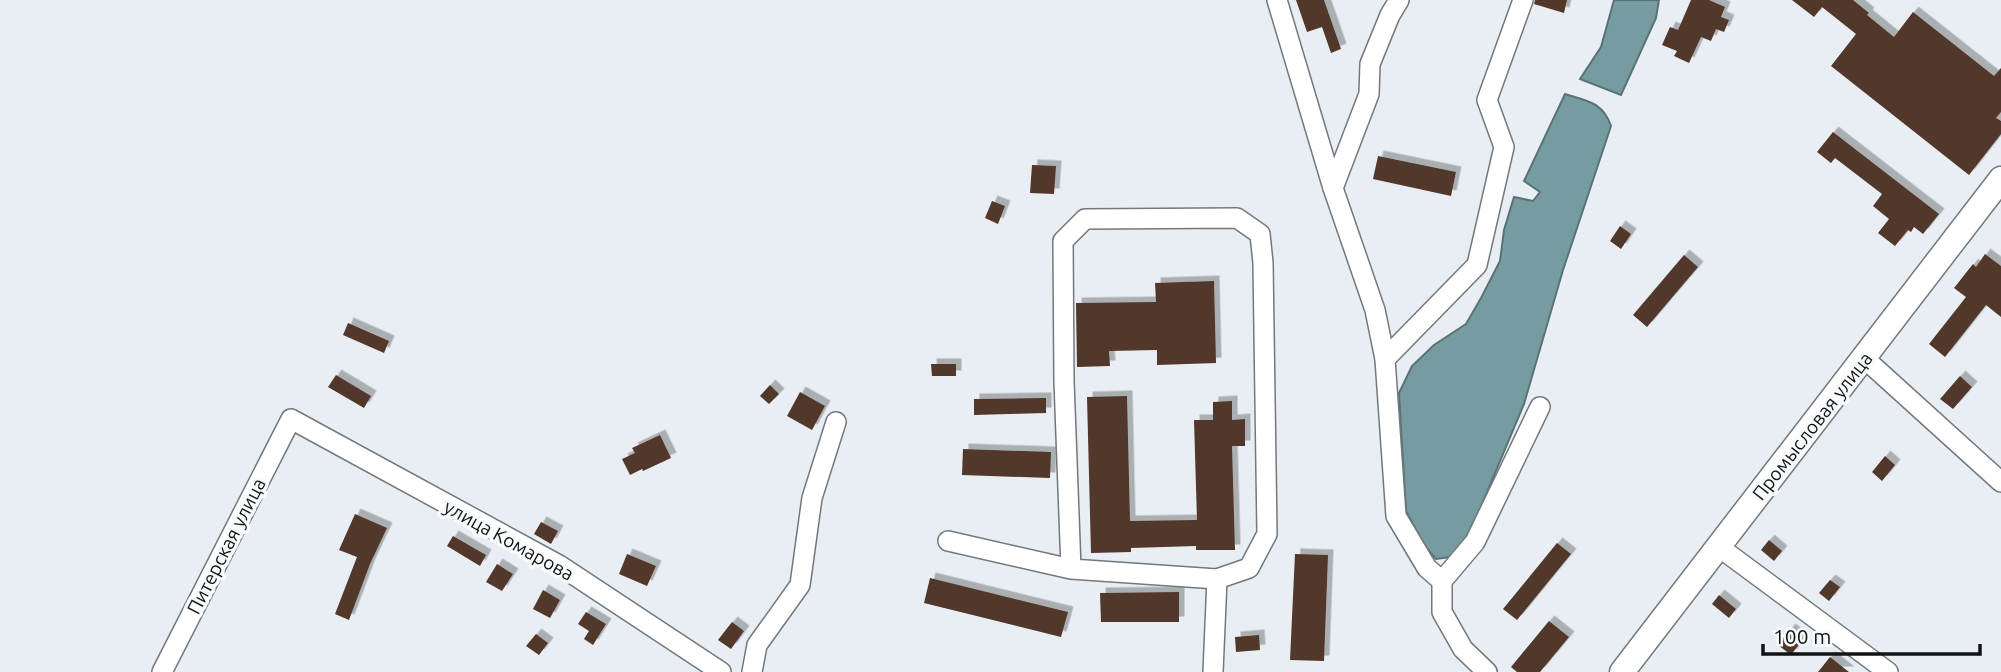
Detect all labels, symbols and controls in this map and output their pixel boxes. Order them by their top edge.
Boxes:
street label: Промысловая улица [1747,348,1877,504]
street label: Питерская улица [182,474,270,618]
street label: улица Комарова [440,495,578,585]
scale bar [1763,612,1980,656]
text: 100 m [1773,624,1831,648]

